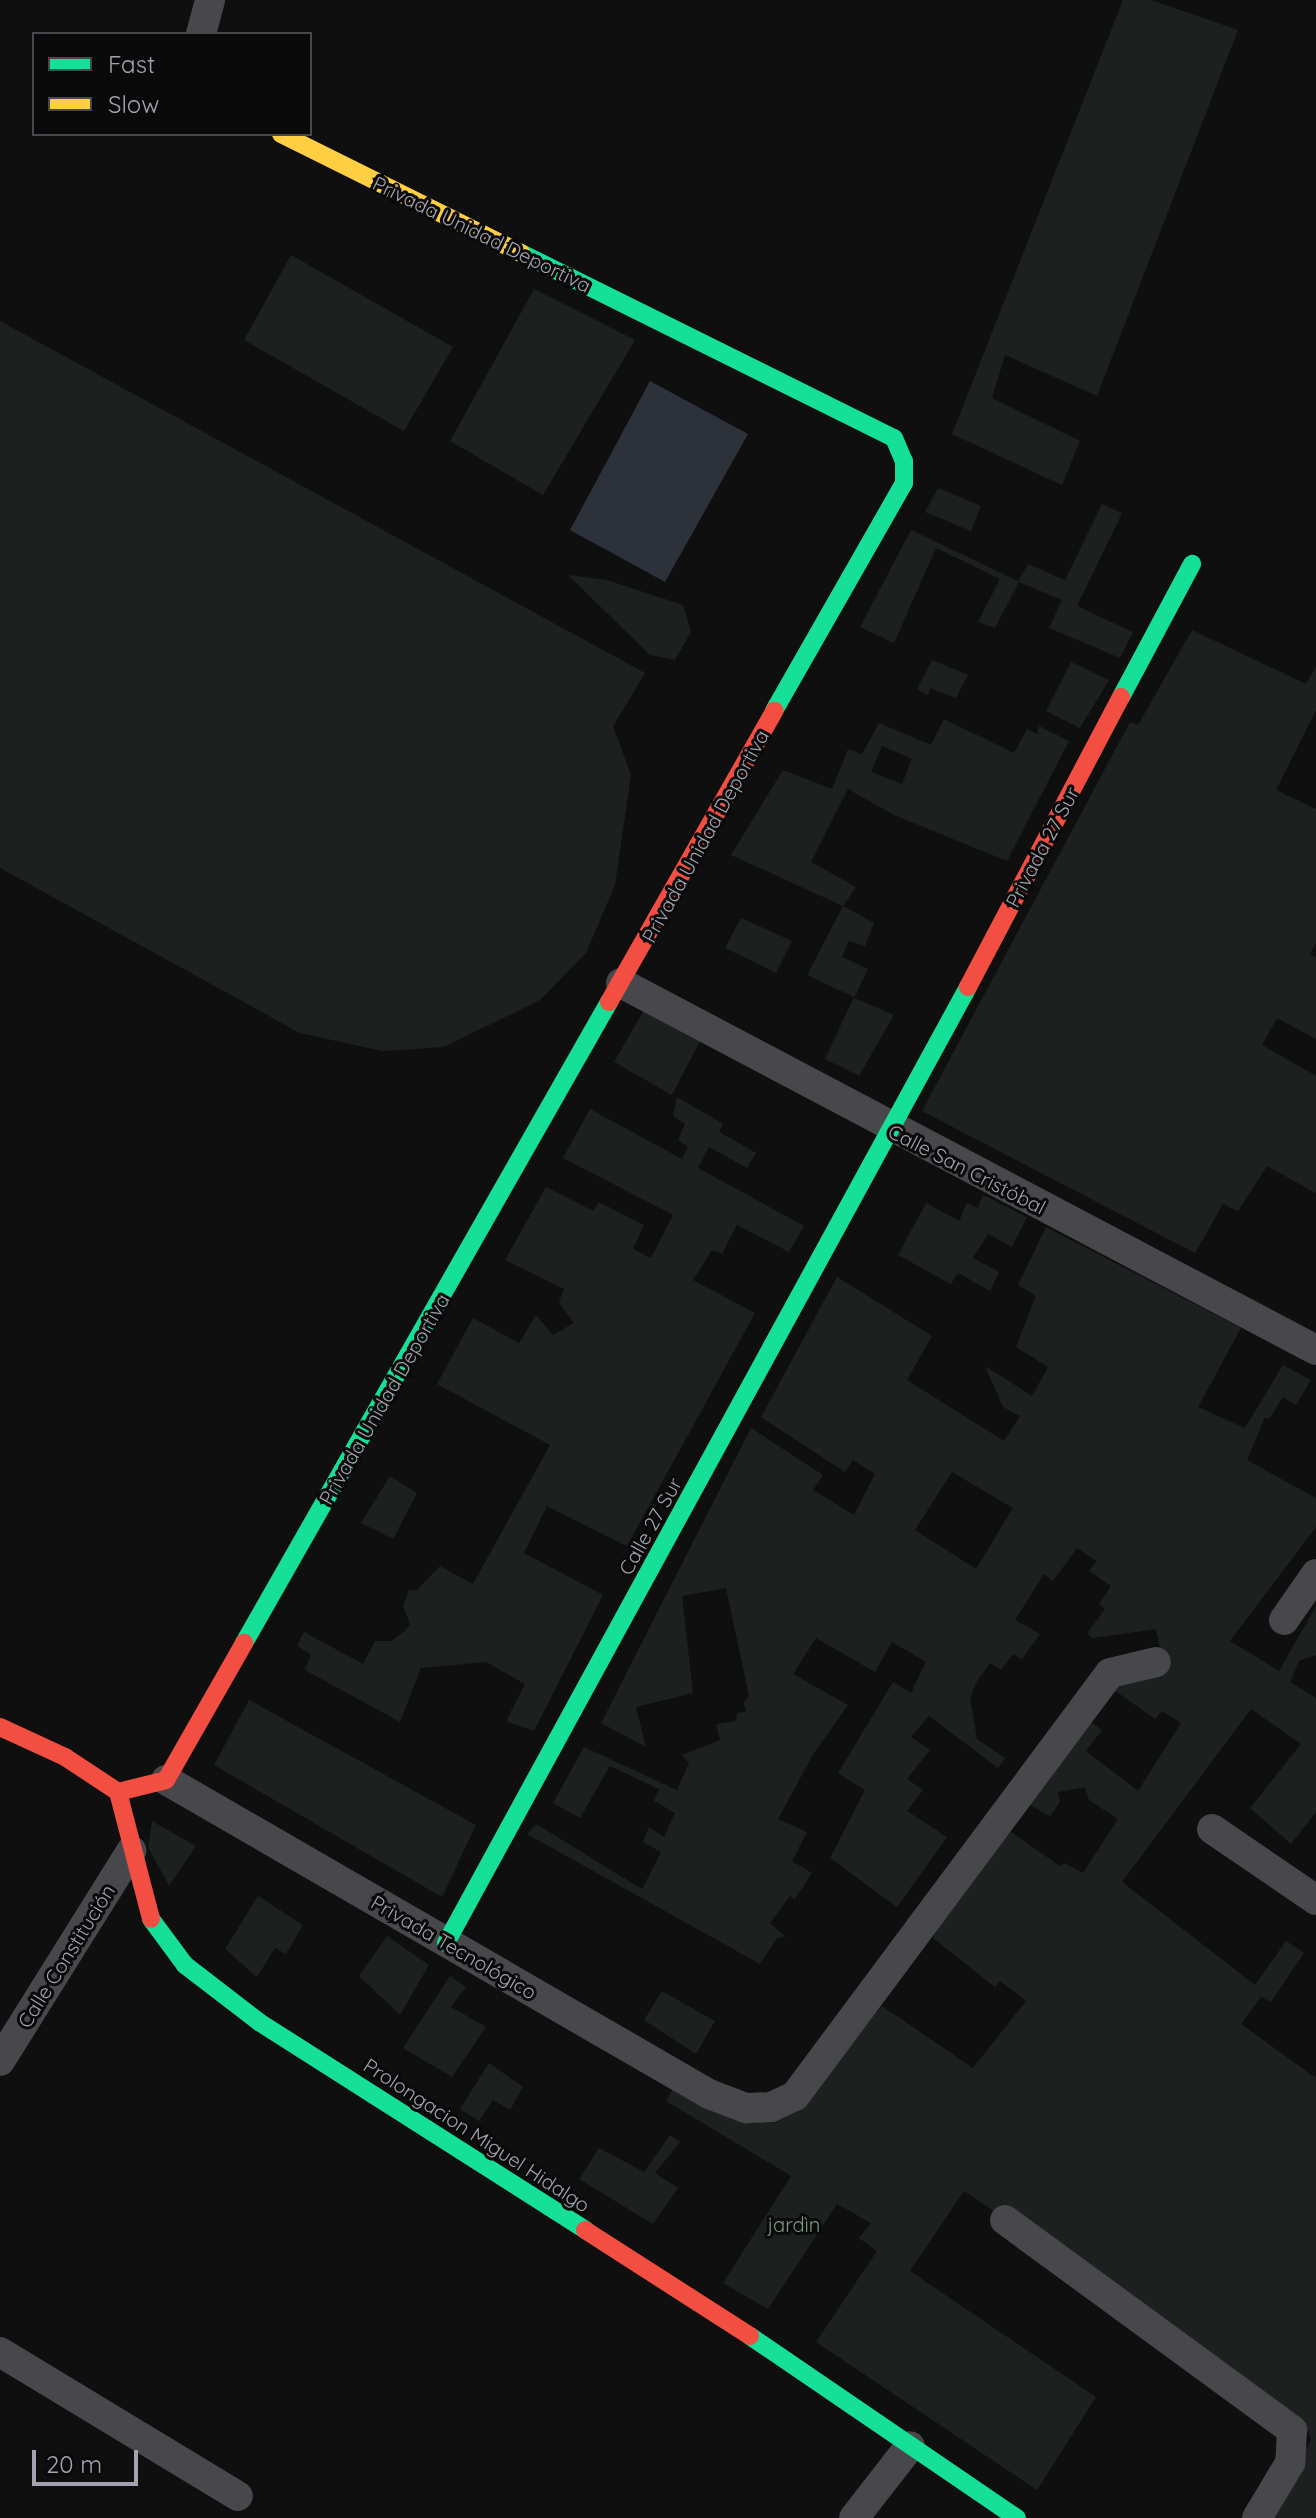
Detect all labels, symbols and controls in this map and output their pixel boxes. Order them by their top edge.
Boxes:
legend [32,32,312,136]
text: Fast [108,49,155,79]
text: Slow [108,89,159,119]
street label: Privada Unidad Deportiva [369,171,595,297]
street label: Privada Unidad Deportiva [636,725,774,947]
street label: Privada 27 Sur [1000,783,1084,911]
street label: Calle San Cristóbal [884,1119,1050,1219]
street label: Privada Unidad Deportiva [314,1289,454,1509]
street label: Calle 27 Sur [613,1473,687,1579]
street label: Calle Constitución [12,1880,120,2032]
street label: Privada Tecnológico [367,1890,541,2004]
street label: Prolongacion Miguel Hidalgo [359,2053,595,2217]
park label: jardìn [768,2212,820,2236]
scale bar [36,2434,142,2484]
text: 20 m [46,2449,102,2479]

